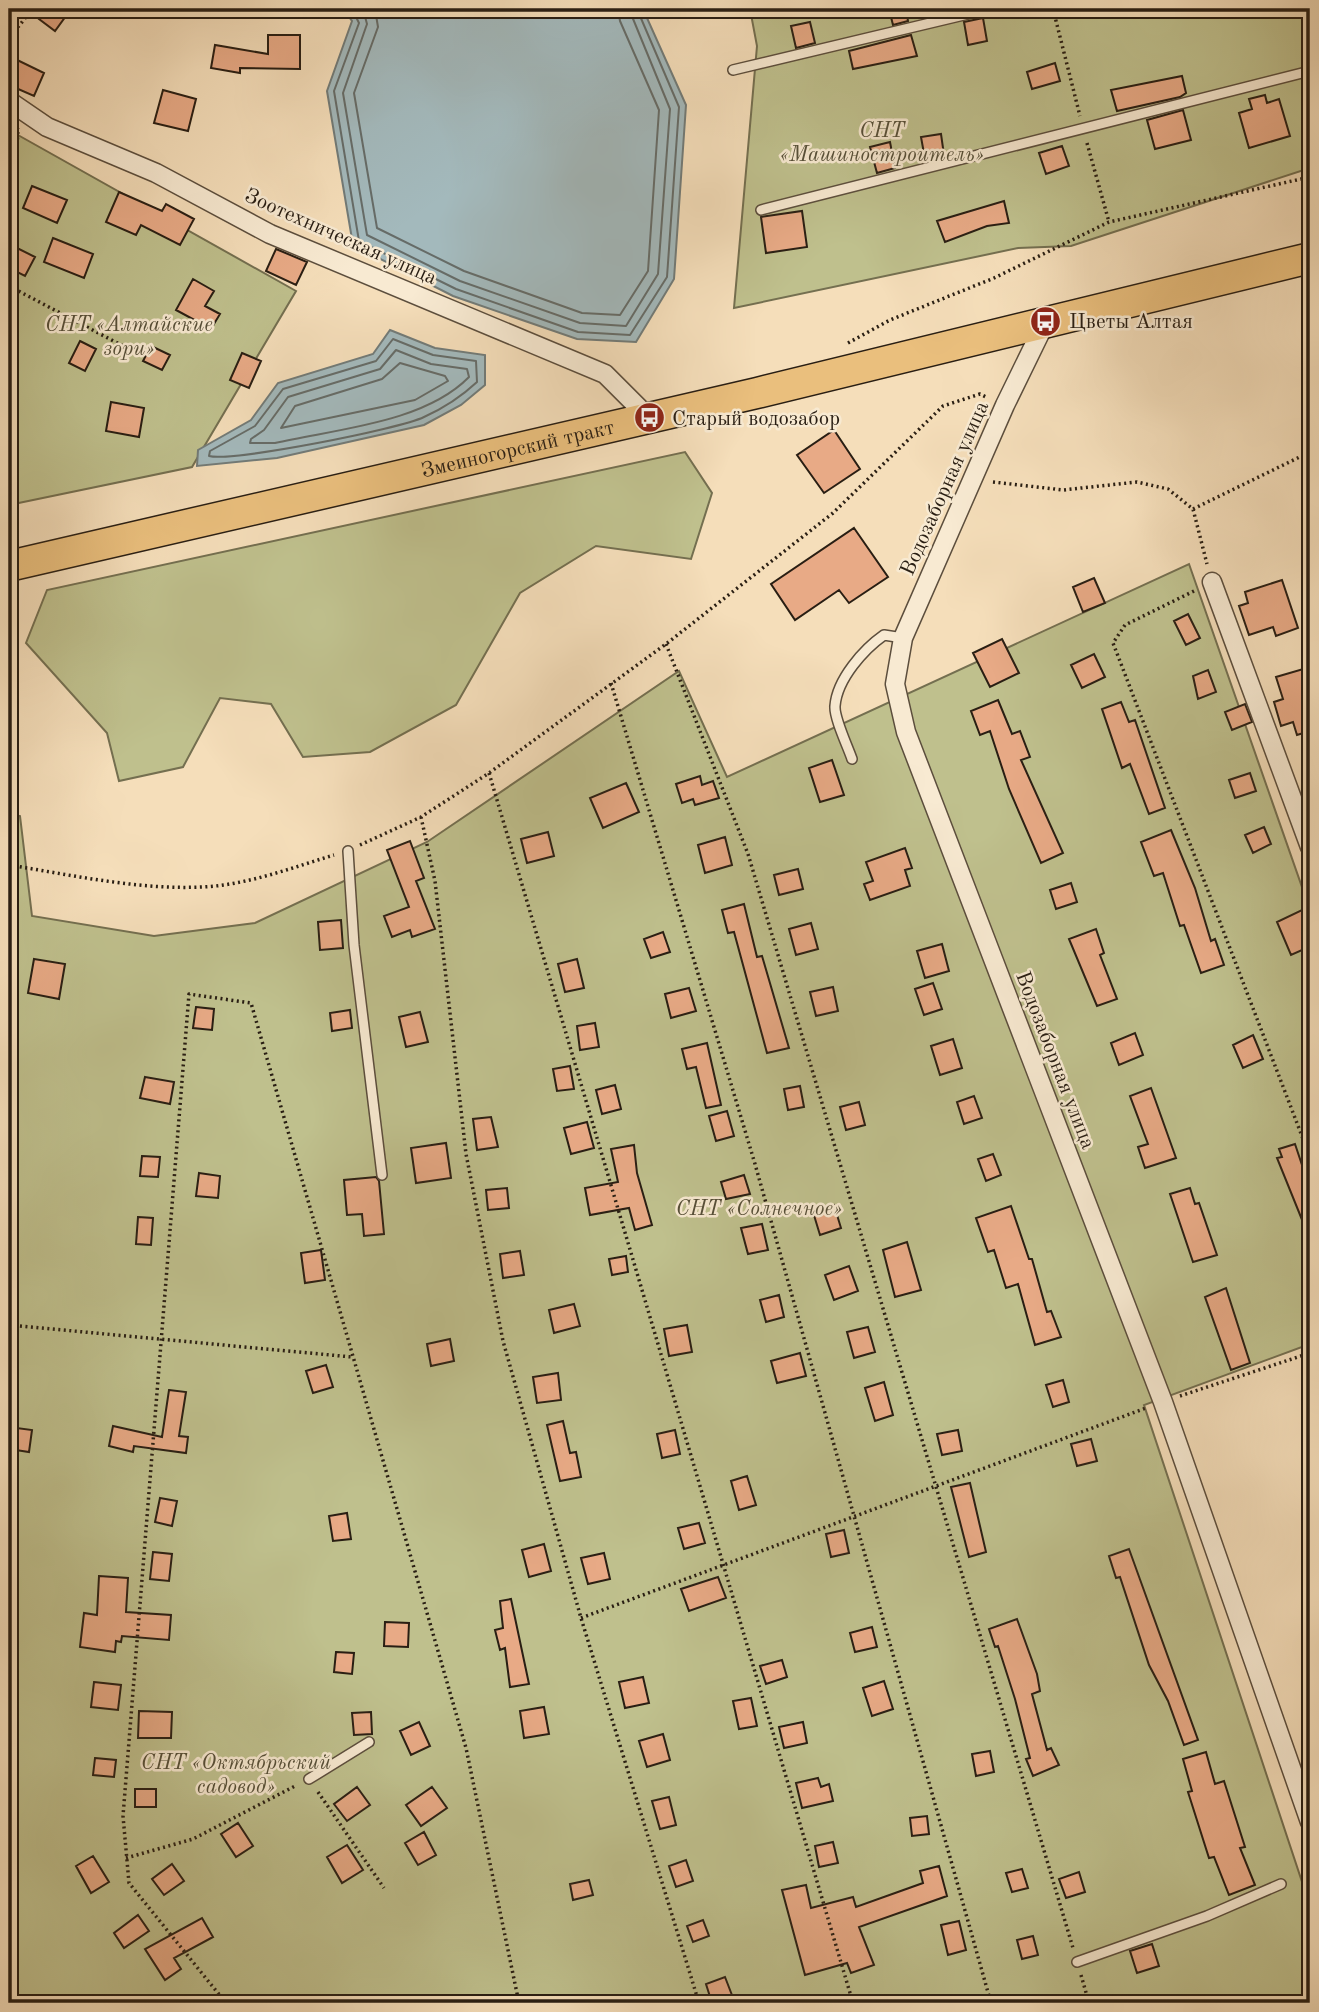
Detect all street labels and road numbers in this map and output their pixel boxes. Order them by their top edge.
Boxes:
street label: Зоотехническая улица [241,185,440,289]
street label: Водозаборная улица [897,398,993,579]
street label: Змеиногорский тракт [419,417,617,482]
street label: Водозаборная улица [1011,969,1098,1152]

